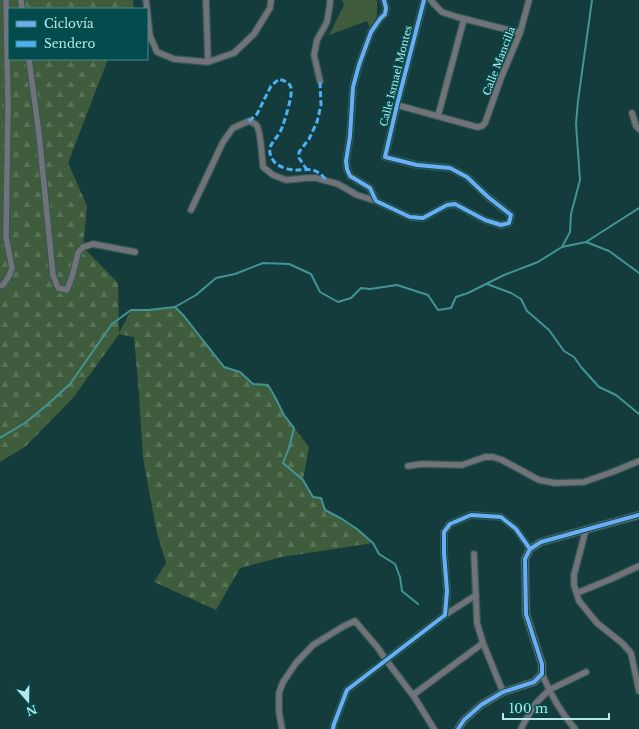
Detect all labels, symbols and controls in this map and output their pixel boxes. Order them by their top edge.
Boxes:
legend [8,8,148,60]
text: Ciclovía [44,16,94,31]
street label: Calle Ismael Montes [377,24,415,128]
street label: Calle Mancilla [480,24,518,97]
text: Sendero [44,36,95,51]
north arrow [8,681,48,721]
scale bar [503,695,609,721]
text: 100 m [509,701,548,716]
text: N [24,702,39,719]

